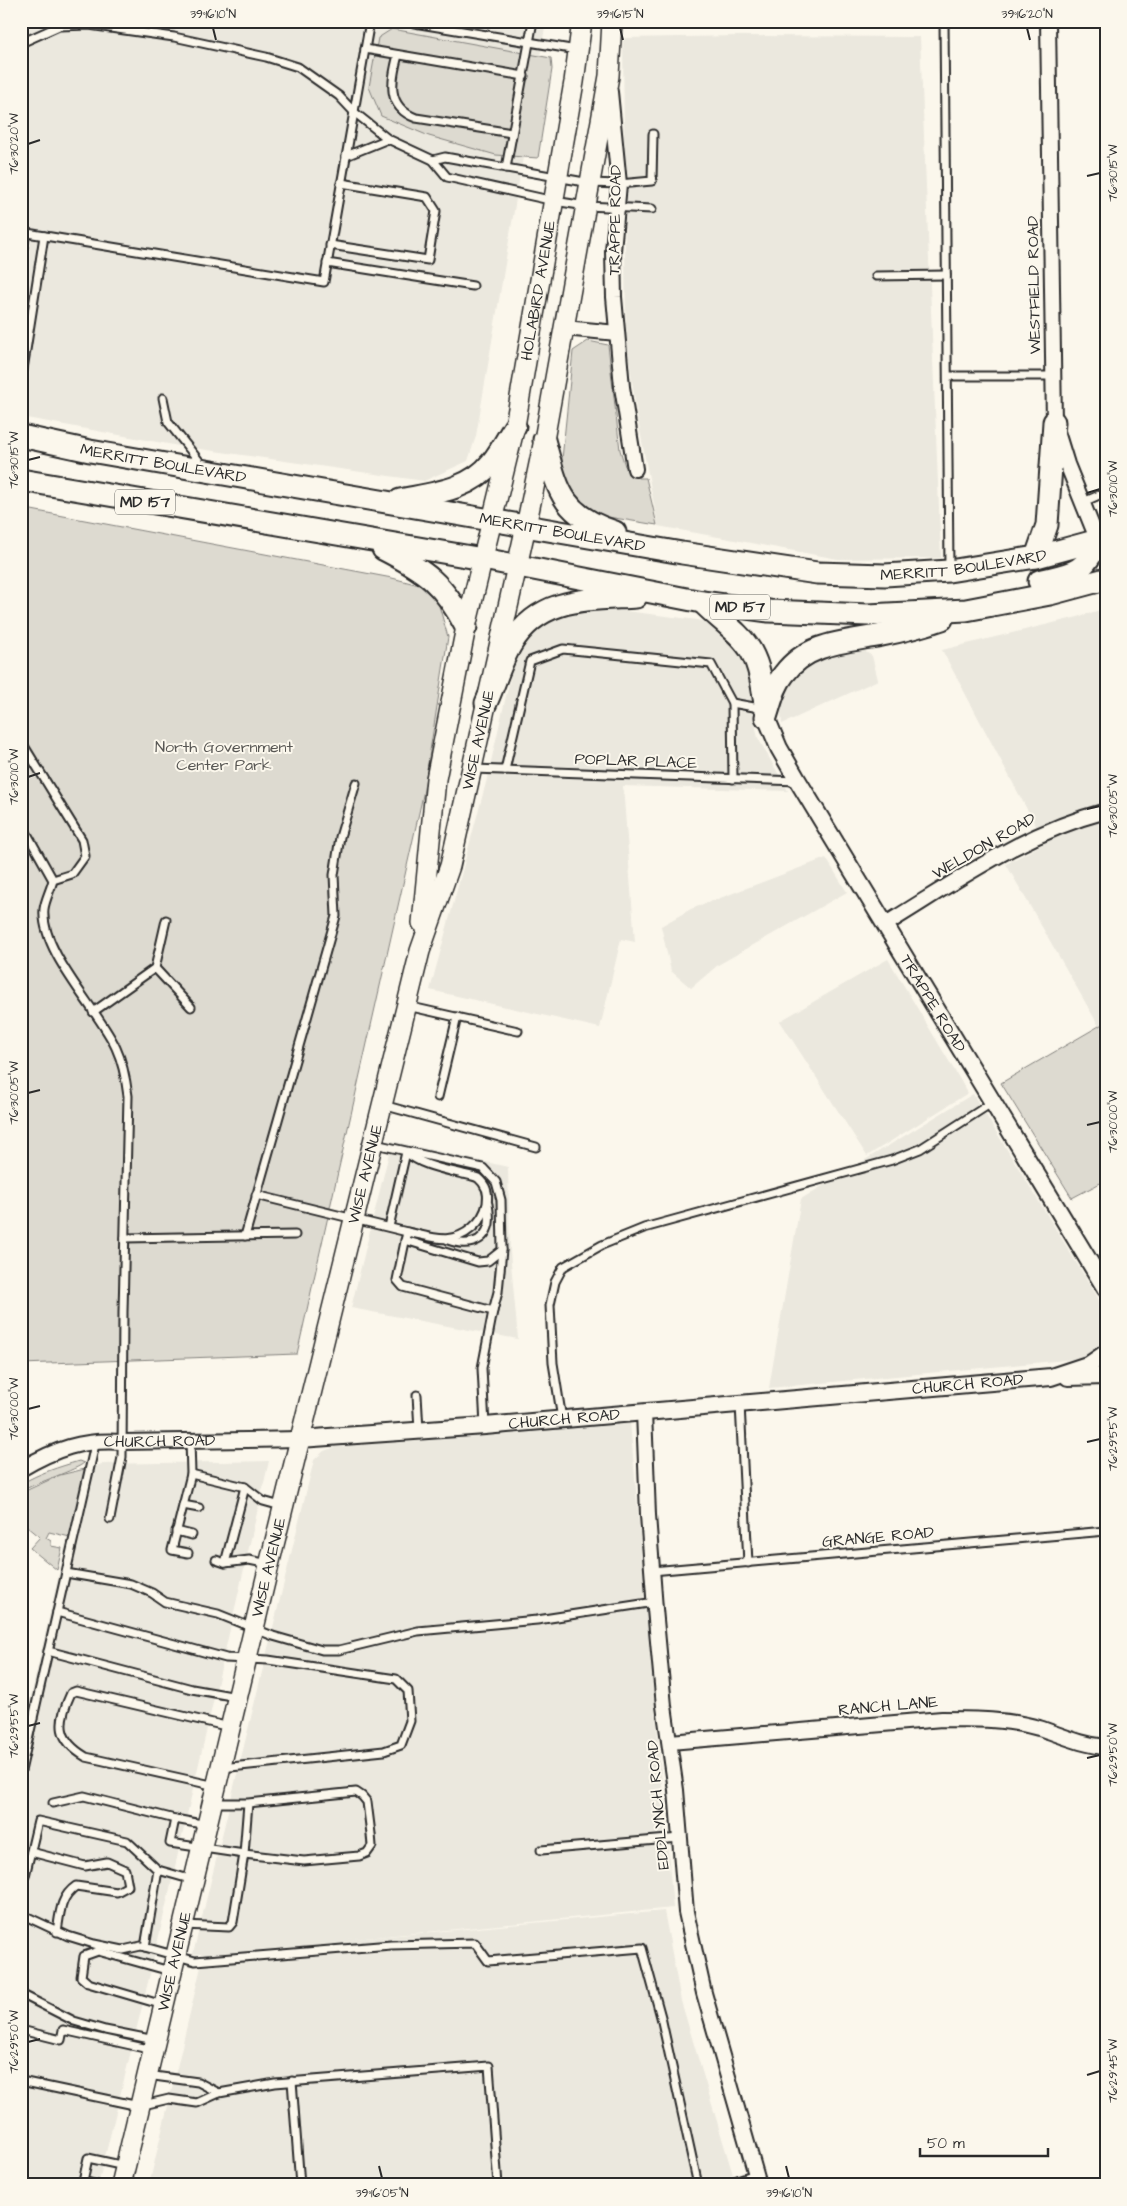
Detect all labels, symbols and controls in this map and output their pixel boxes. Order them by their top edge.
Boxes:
text: 39°16'10"N [190,6,236,23]
text: 39°16'15"N [597,6,644,23]
text: 39°16'20"N [1001,6,1053,23]
text: 76°30'20"W [6,112,23,175]
text: 76°30'15"W [1105,144,1122,202]
street label: TRAPPE ROAD [603,164,627,276]
street label: WESTFIELD ROAD [1022,216,1046,354]
street label: HOLABIRD AVENUE [515,218,561,362]
text: 76°30'15"W [6,431,23,489]
street label: MERRITT BOULEVARD [78,438,248,489]
text: 76°30'10"W [1105,460,1122,517]
road number: MD 157 [115,490,175,514]
street label: MERRITT BOULEVARD [478,507,647,557]
street label: MERRITT BOULEVARD [880,544,1049,586]
road number: MD 157 [710,594,770,620]
street label: WISE AVENUE [456,687,500,792]
park label: North Government Center Park [155,736,294,776]
text: 76°30'10"W [6,748,23,805]
street label: POPLAR PLACE [574,748,698,774]
text: 76°30'05"W [1105,774,1122,838]
street label: WELDON ROAD [928,808,1040,884]
street label: TRAPPE ROAD [895,951,971,1057]
text: 76°30'05"W [6,1061,23,1125]
text: 76°30'00"W [1105,1090,1122,1153]
street label: WISE AVENUE [342,1121,388,1226]
street label: CHURCH ROAD [911,1368,1024,1400]
text: 76°30'00"W [6,1377,23,1440]
street label: CHURCH ROAD [508,1403,621,1435]
text: 76°29'55"W [1105,1406,1122,1471]
street label: CHURCH ROAD [104,1429,216,1453]
street label: WISE AVENUE [246,1515,291,1619]
street label: GRANGE ROAD [821,1521,935,1553]
street label: RANCH LANE [837,1691,939,1721]
text: 76°29'55"W [6,1693,23,1758]
text: 76°29'50"W [1105,1723,1122,1787]
street label: EDDLYNCH ROAD [641,1739,675,1871]
street label: WISE AVENUE [152,1909,197,2013]
text: 76°29'50"W [6,2010,23,2074]
text: 76°29'45"W [1105,2038,1122,2103]
scale bar [920,2126,1047,2158]
text: 50 m [927,2133,965,2154]
text: 39°16'05"N [355,2185,409,2202]
text: 39°16'10"N [766,2185,812,2202]

